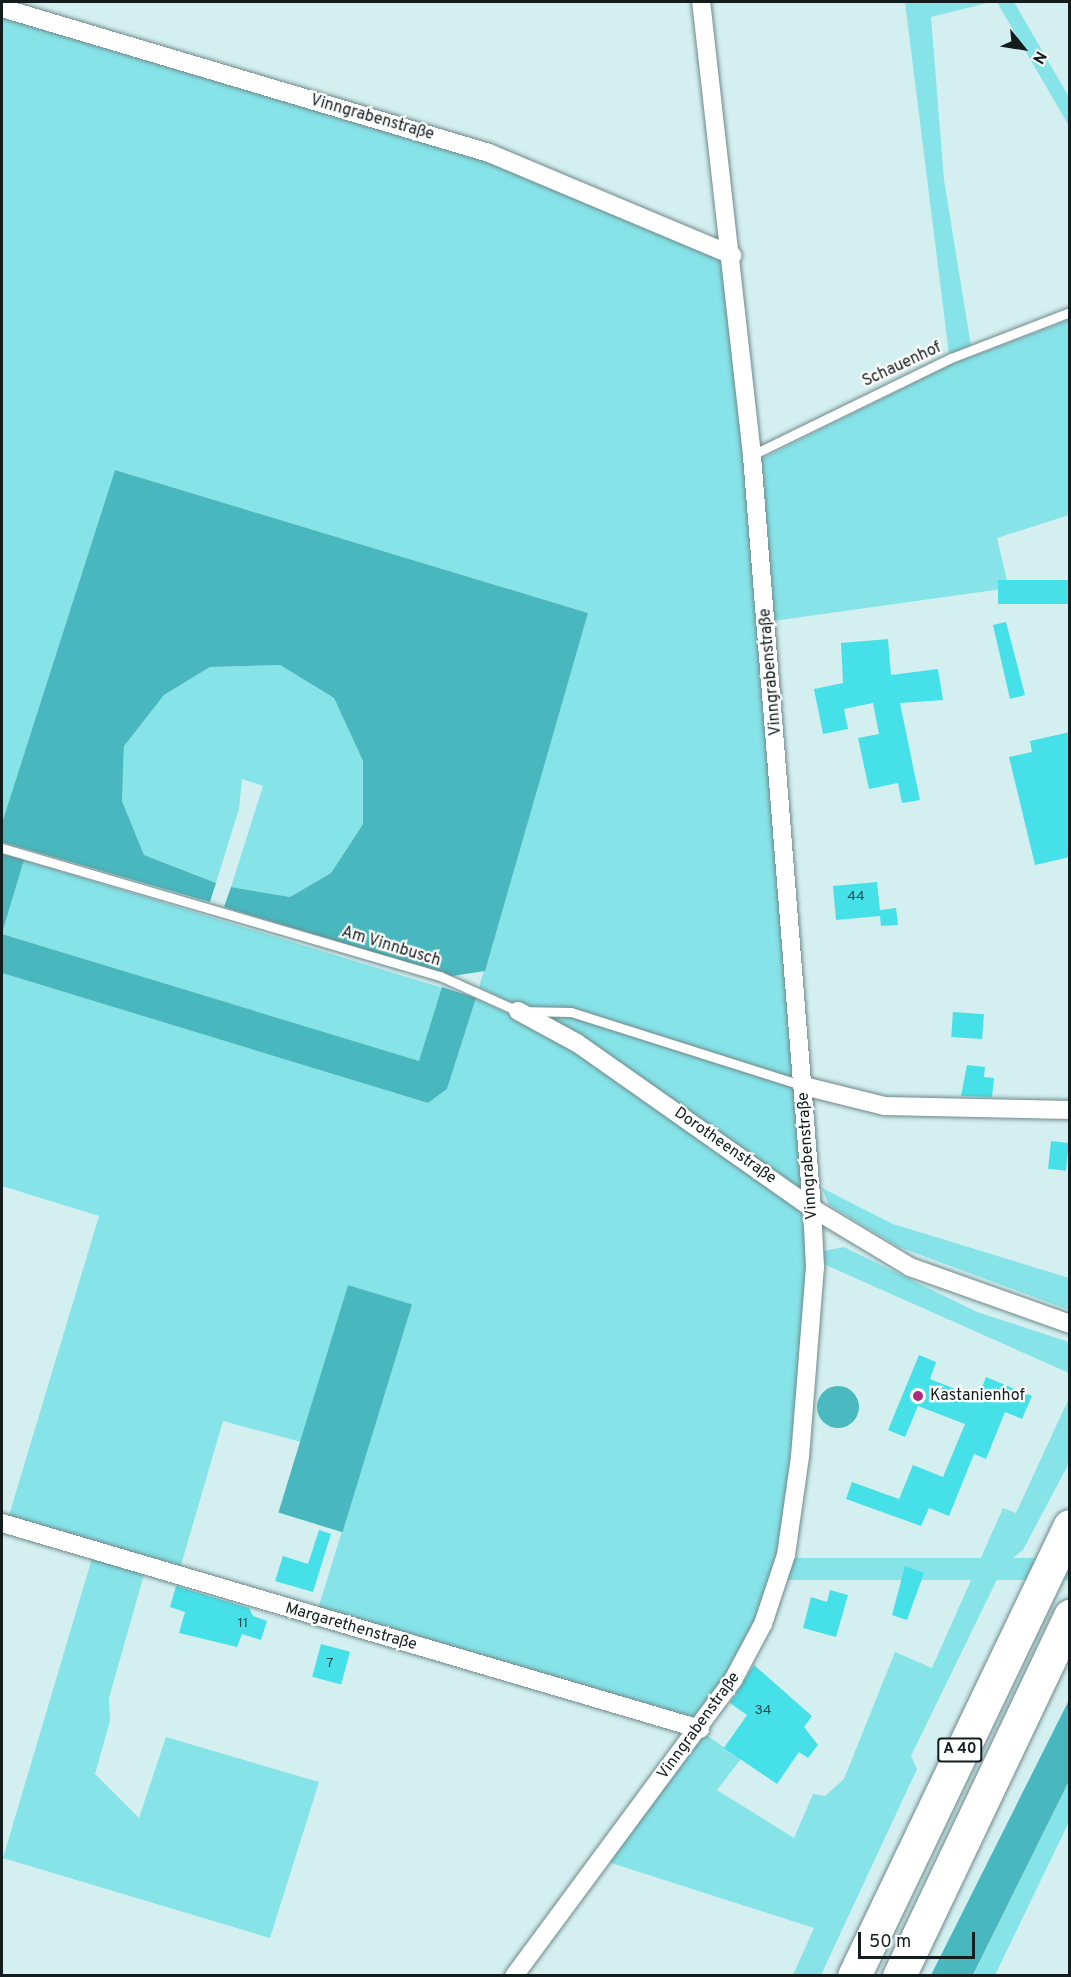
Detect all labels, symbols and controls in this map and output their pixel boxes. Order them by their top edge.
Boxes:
north arrow [993,18,1053,78]
text: N [1027,47,1050,67]
street label: Vinngrabenstraße [308,91,436,145]
street label: Schauenhof [859,338,945,392]
street label: Vinngrabenstraße [756,607,786,737]
house number: 44 [847,889,865,905]
street label: Am Vinnbusch [339,923,443,971]
street label: Vinngrabenstraße [794,1092,822,1220]
street label: Dorotheenstraße [670,1104,780,1188]
place label: Kastanienhof [930,1386,1025,1406]
marker: Kastanienhof [911,1389,925,1403]
street label: Margarethenstraße [283,1599,419,1655]
house number: 11 [238,1616,248,1632]
house number: 7 [326,1656,334,1672]
street label: Vinngrabenstraße [654,1669,744,1783]
house number: 34 [754,1703,772,1719]
road number: A 40 [936,1738,984,1762]
scale bar [861,1920,978,1958]
text: 50 m [869,1931,911,1954]

